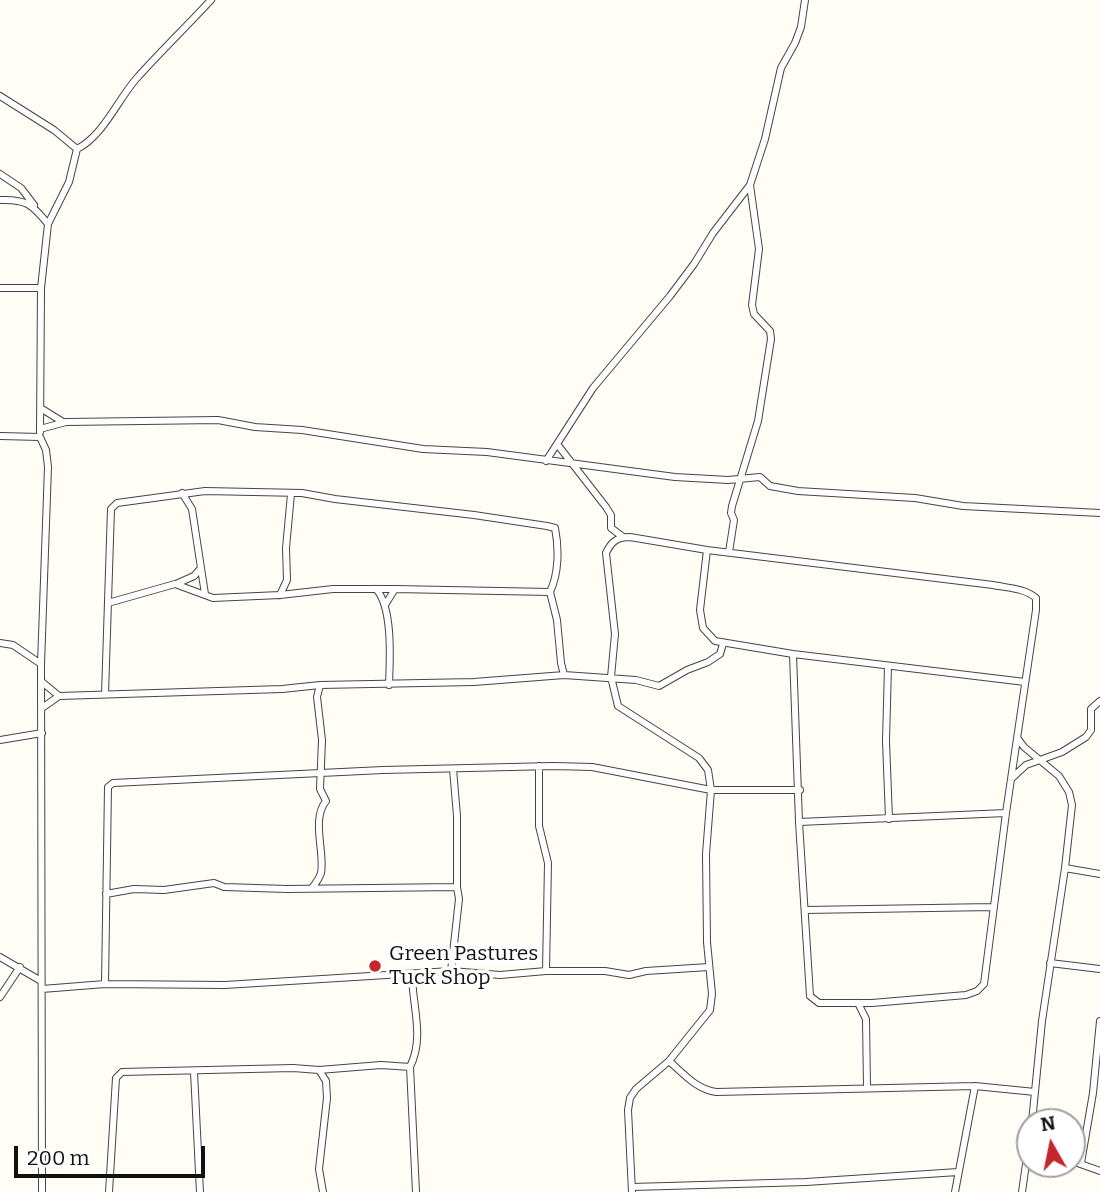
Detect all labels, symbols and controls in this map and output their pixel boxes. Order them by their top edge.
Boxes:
place label: Green Pastures Tuck Shop [389,941,538,991]
marker: Green Pastures Tuck Shop [367,958,383,974]
north arrow [1016,1108,1086,1178]
text: N [1039,1111,1057,1136]
scale bar [18,1132,208,1176]
text: 200 m [27,1145,90,1171]

